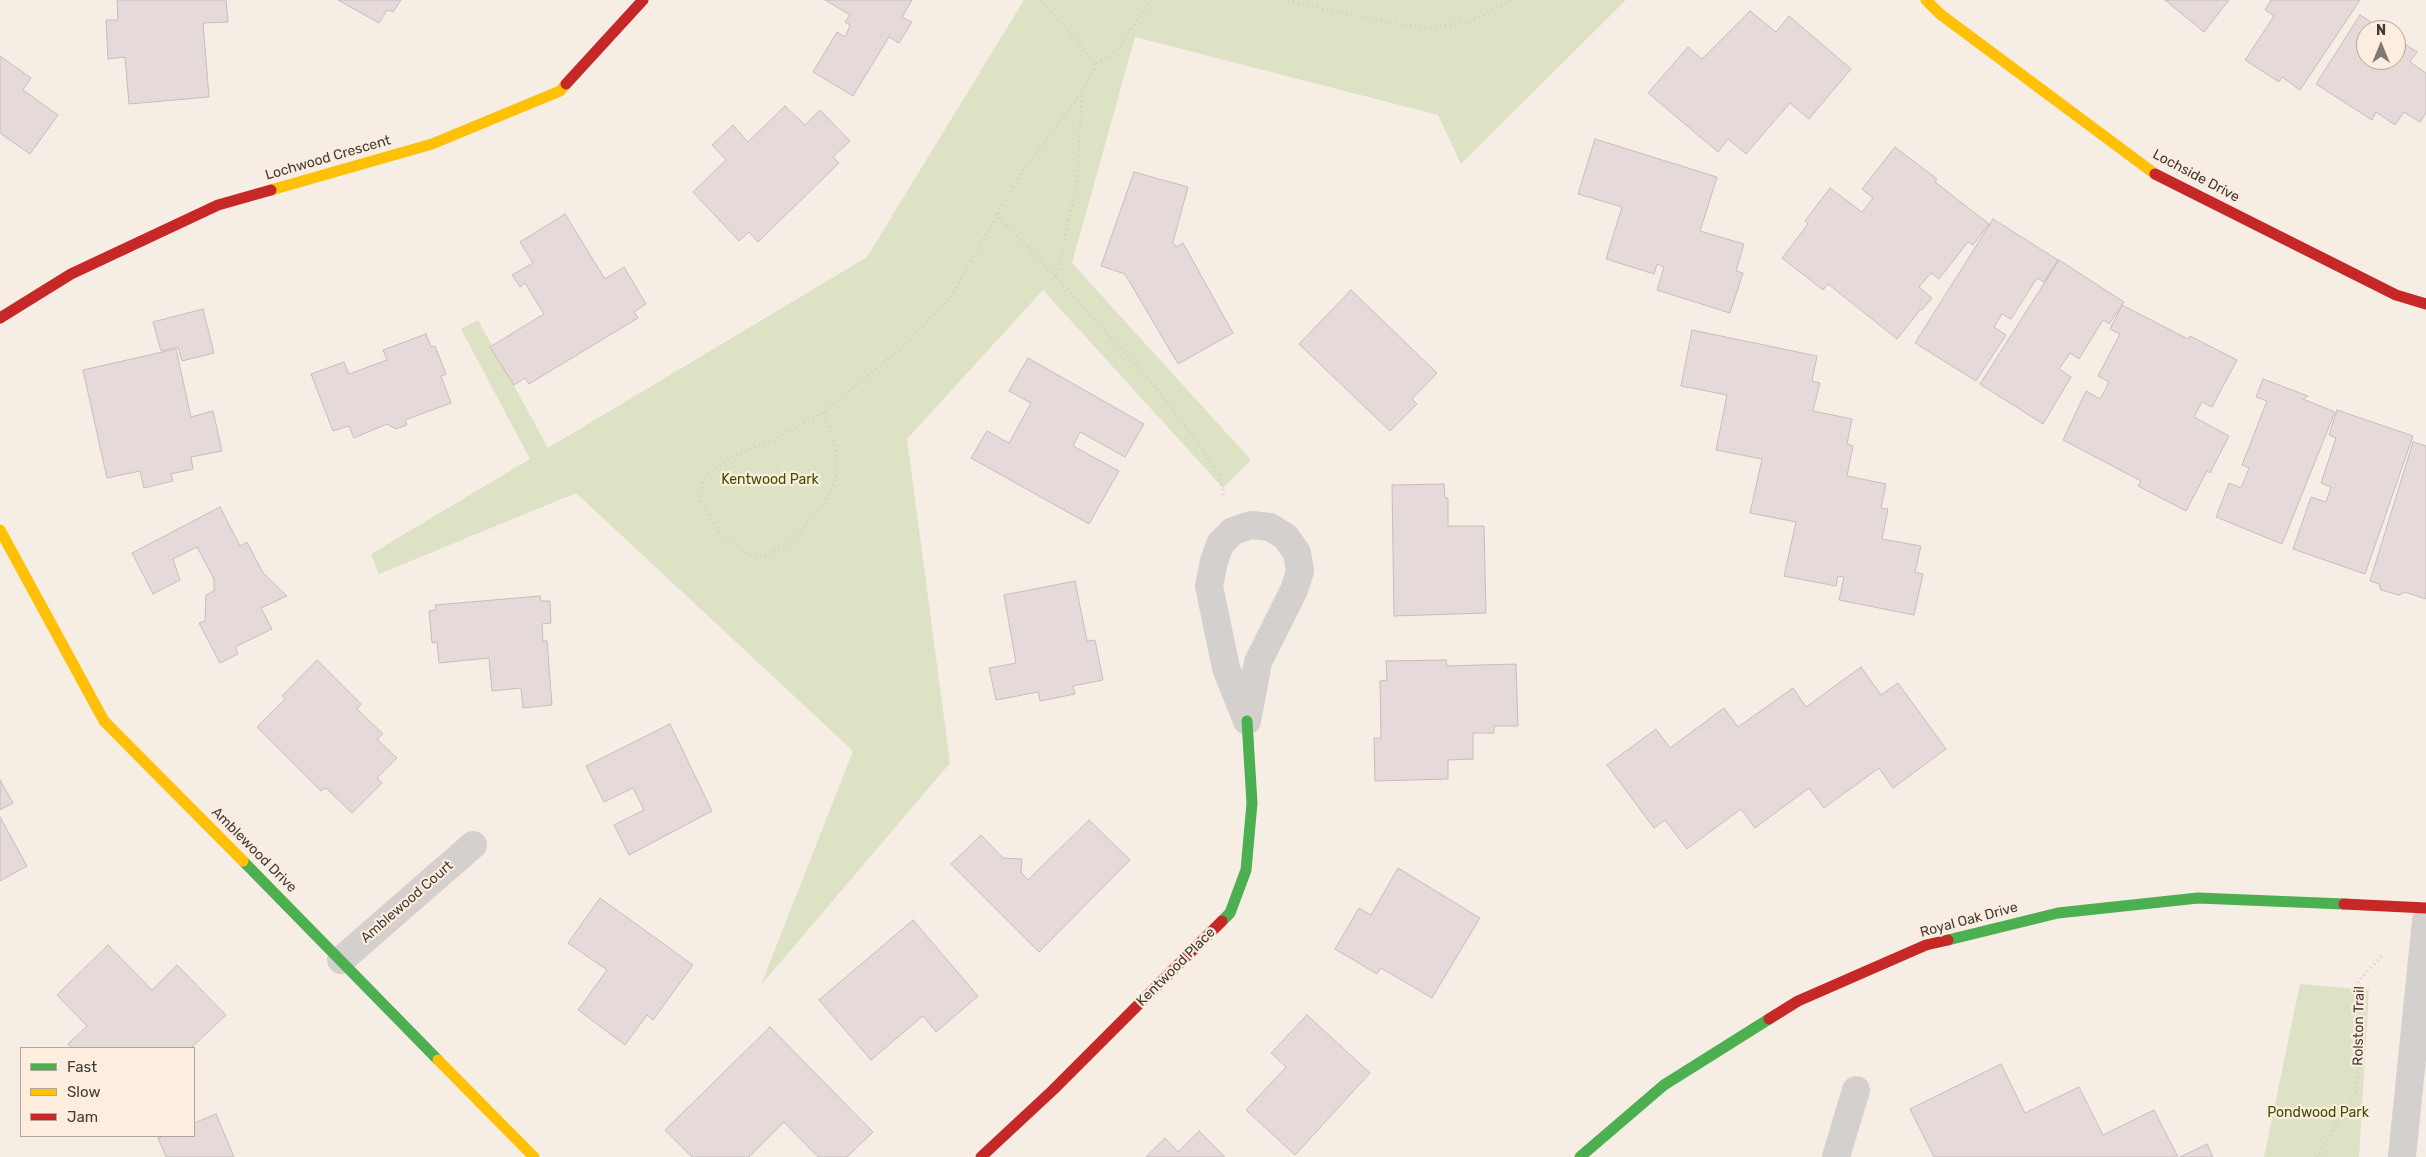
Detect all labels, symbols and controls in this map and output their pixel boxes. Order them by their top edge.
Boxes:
north arrow [2356,20,2406,70]
text: N [2376,22,2386,39]
street label: Lochwood Crescent [263,132,393,184]
street label: Lochside Drive [2150,146,2242,206]
park label: Kentwood Park [721,472,819,488]
street label: Amblewood Drive [208,804,300,896]
street label: Amblewood Court [357,857,457,947]
street label: Royal Oak Drive [1918,899,2020,941]
street label: Kentwood Place [1133,924,1219,1010]
street label: Rolston Trail [2350,986,2368,1066]
legend [20,1047,195,1137]
text: Fast [67,1058,97,1076]
text: Slow [67,1083,100,1101]
park label: Pondwood Park [2267,1105,2369,1121]
text: Jam [67,1108,98,1126]

